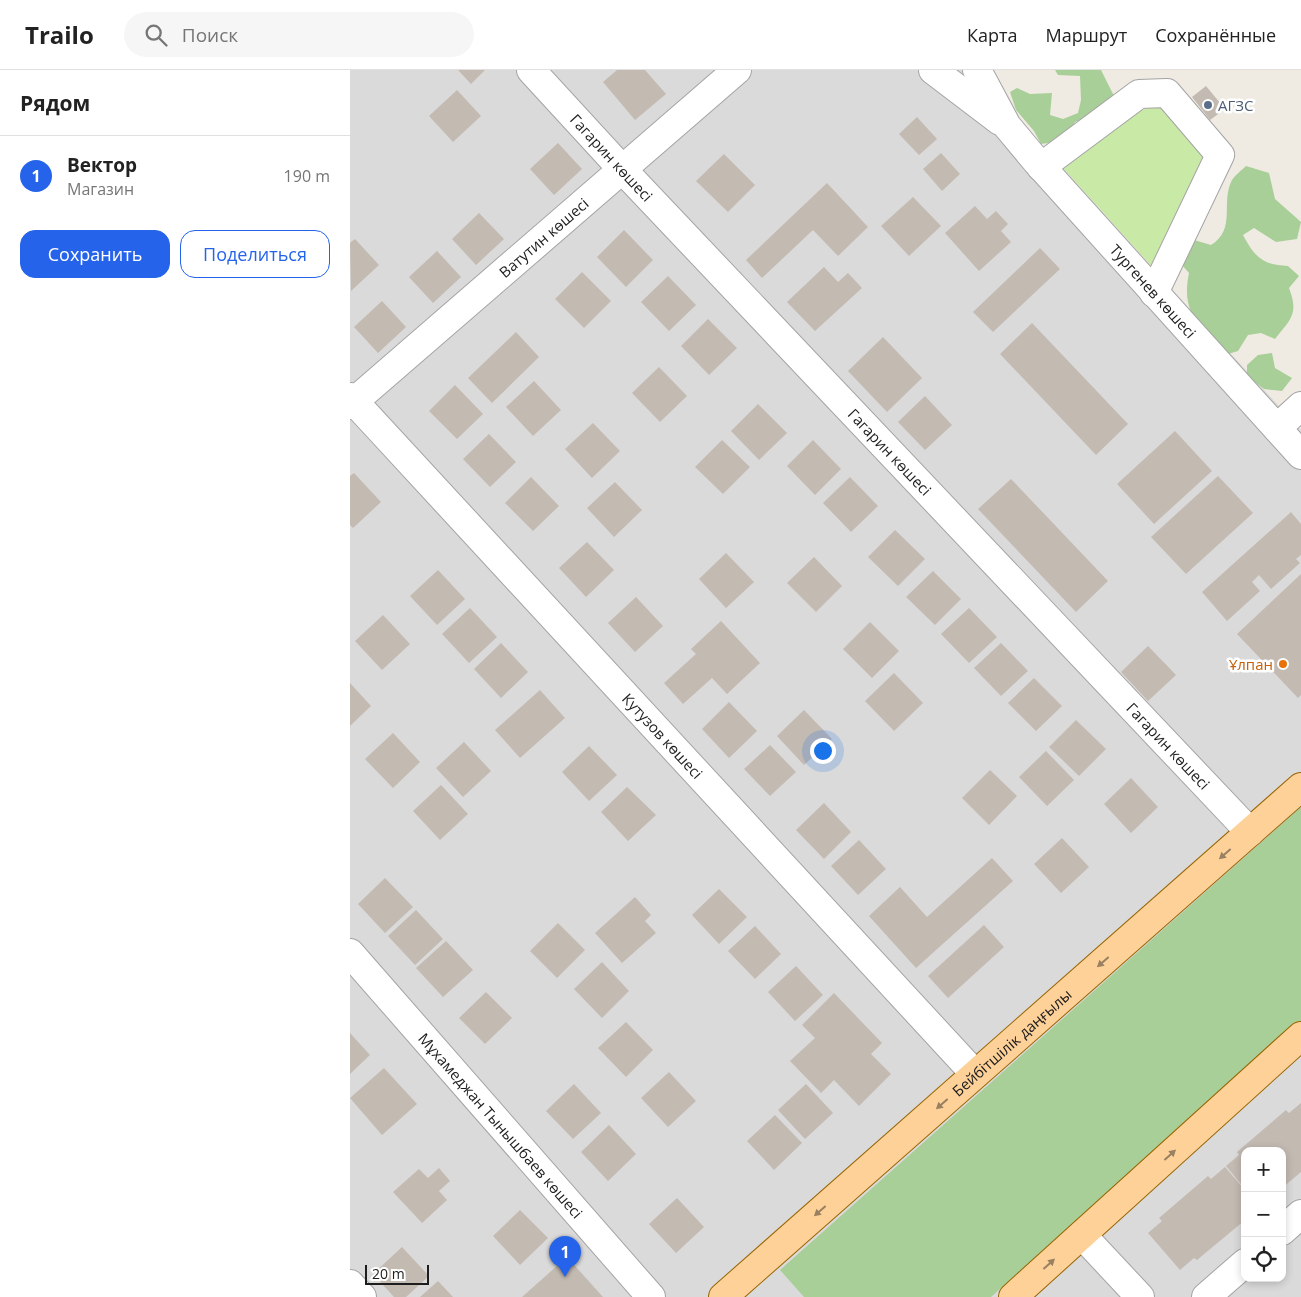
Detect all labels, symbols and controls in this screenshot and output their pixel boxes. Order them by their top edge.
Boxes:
search box [124,12,474,57]
text: Trailo [25,18,94,51]
icon: search [142,21,170,49]
text: Поиск [182,22,238,48]
text: Карта [967,23,1017,47]
text: Маршрут [1045,23,1127,47]
text: Сохранённые [1155,23,1276,47]
text: Рядом [20,89,90,117]
place label: АГЗС [1218,95,1253,115]
marker: АГЗС [1202,99,1214,111]
street label: Гагарин көшесі [566,109,657,206]
text: Вектор [67,152,137,178]
text: 1 [31,165,41,187]
text: 190 m [284,165,330,187]
text: Магазин [67,178,134,200]
street label: Ватутин көшесі [495,193,593,282]
button: Сохранить [20,230,170,278]
button: Поделиться [180,230,330,278]
street label: Тургенев көшесі [1106,240,1201,342]
street label: Гагарин көшесі [844,404,936,500]
place label: Ұлпан [1229,654,1273,674]
marker: Ұлпан [1277,658,1289,670]
street label: Кутузов көшесі [618,689,707,783]
street label: Гагарин көшесі [1122,698,1214,794]
your location [810,738,836,764]
one-way arrow [1219,848,1231,860]
one-way arrow [1097,956,1110,967]
street label: Бейбітшілік даңғылы [948,984,1076,1100]
street label: Мұхамеджан Тынышбаев көшесі [414,1028,587,1222]
one-way arrow [936,1098,948,1110]
map controls [1241,1147,1286,1282]
button: + [1241,1147,1286,1192]
one-way arrow [1163,1149,1175,1161]
button: − [1241,1192,1286,1237]
one-way arrow [814,1206,827,1217]
pin: 1 [549,1236,581,1277]
button: locate [1241,1237,1286,1282]
one-way arrow [1043,1258,1055,1270]
scale bar [365,1262,429,1285]
text: 20 m [372,1264,405,1283]

